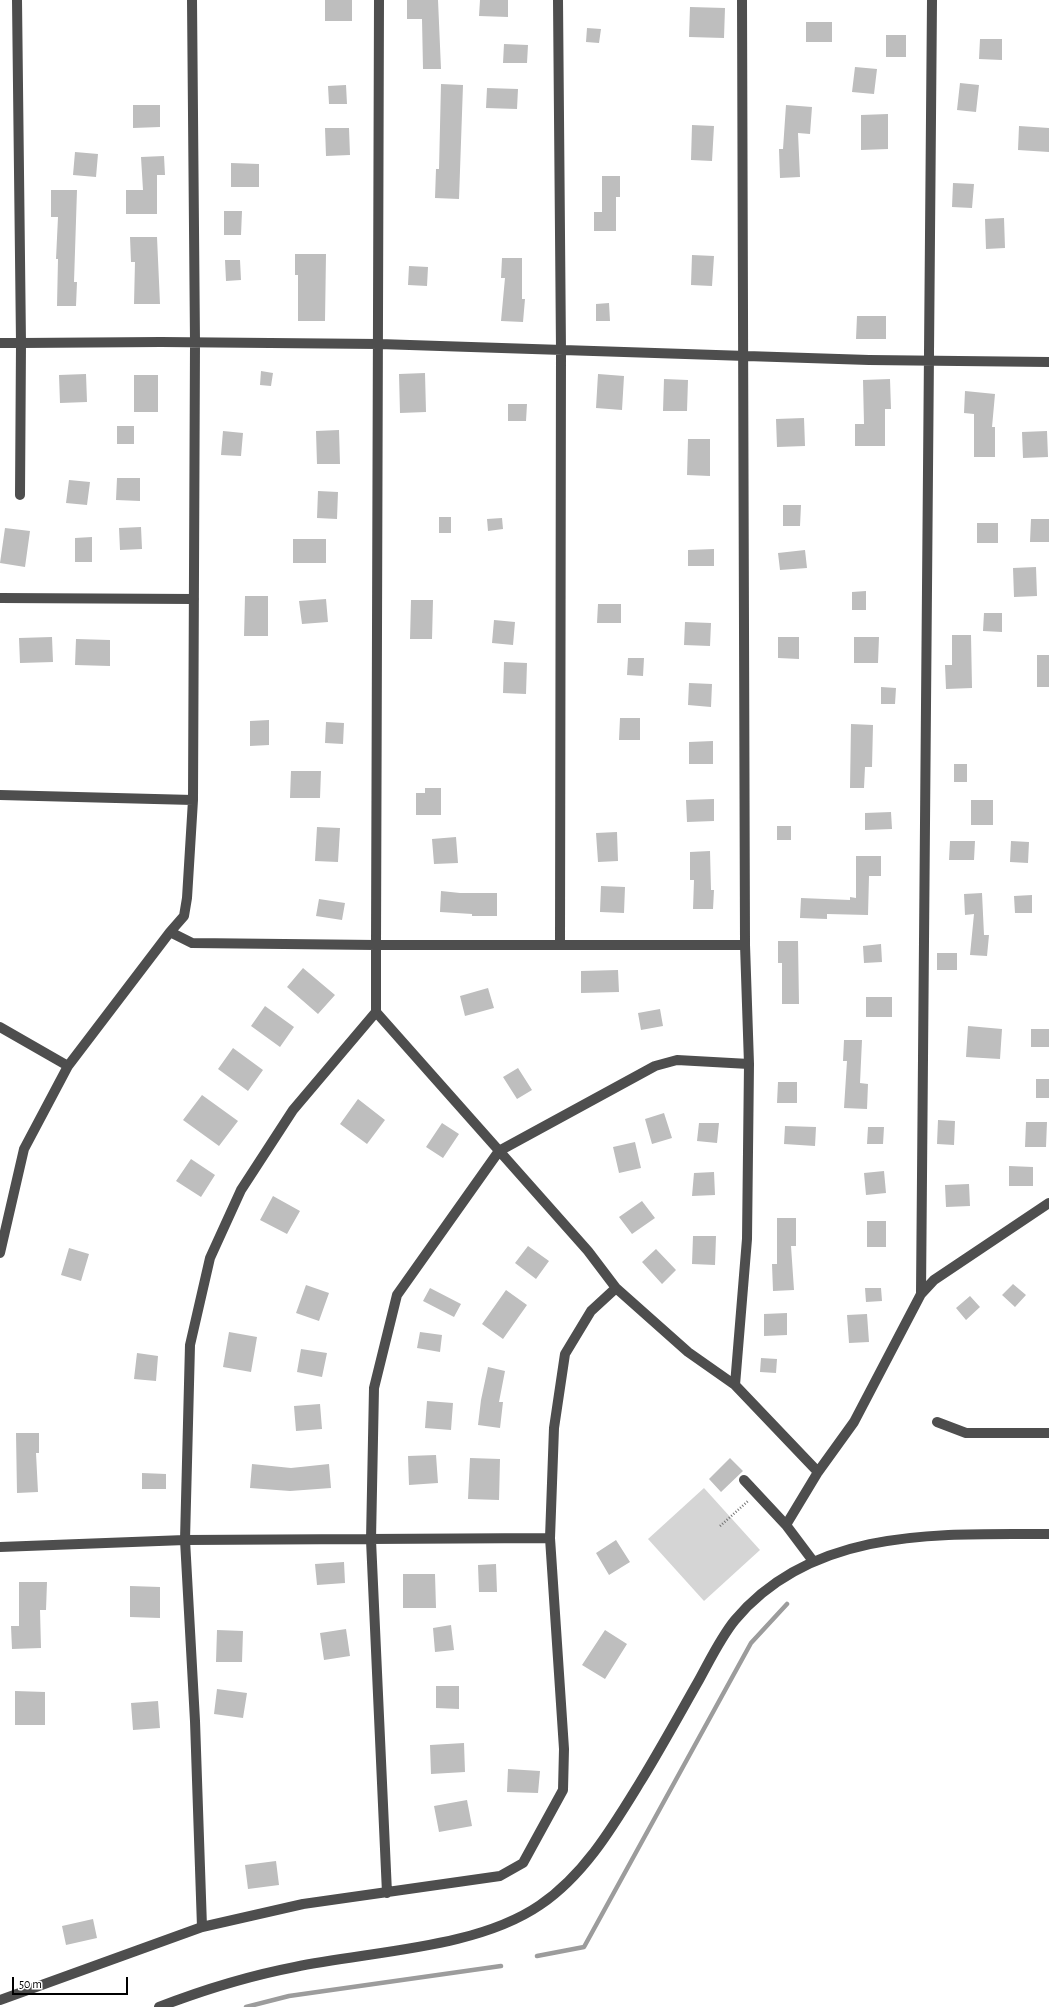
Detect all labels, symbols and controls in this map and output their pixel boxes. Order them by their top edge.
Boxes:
scale bar [14,1969,130,1995]
text: 50 m [19,1978,42,1990]

